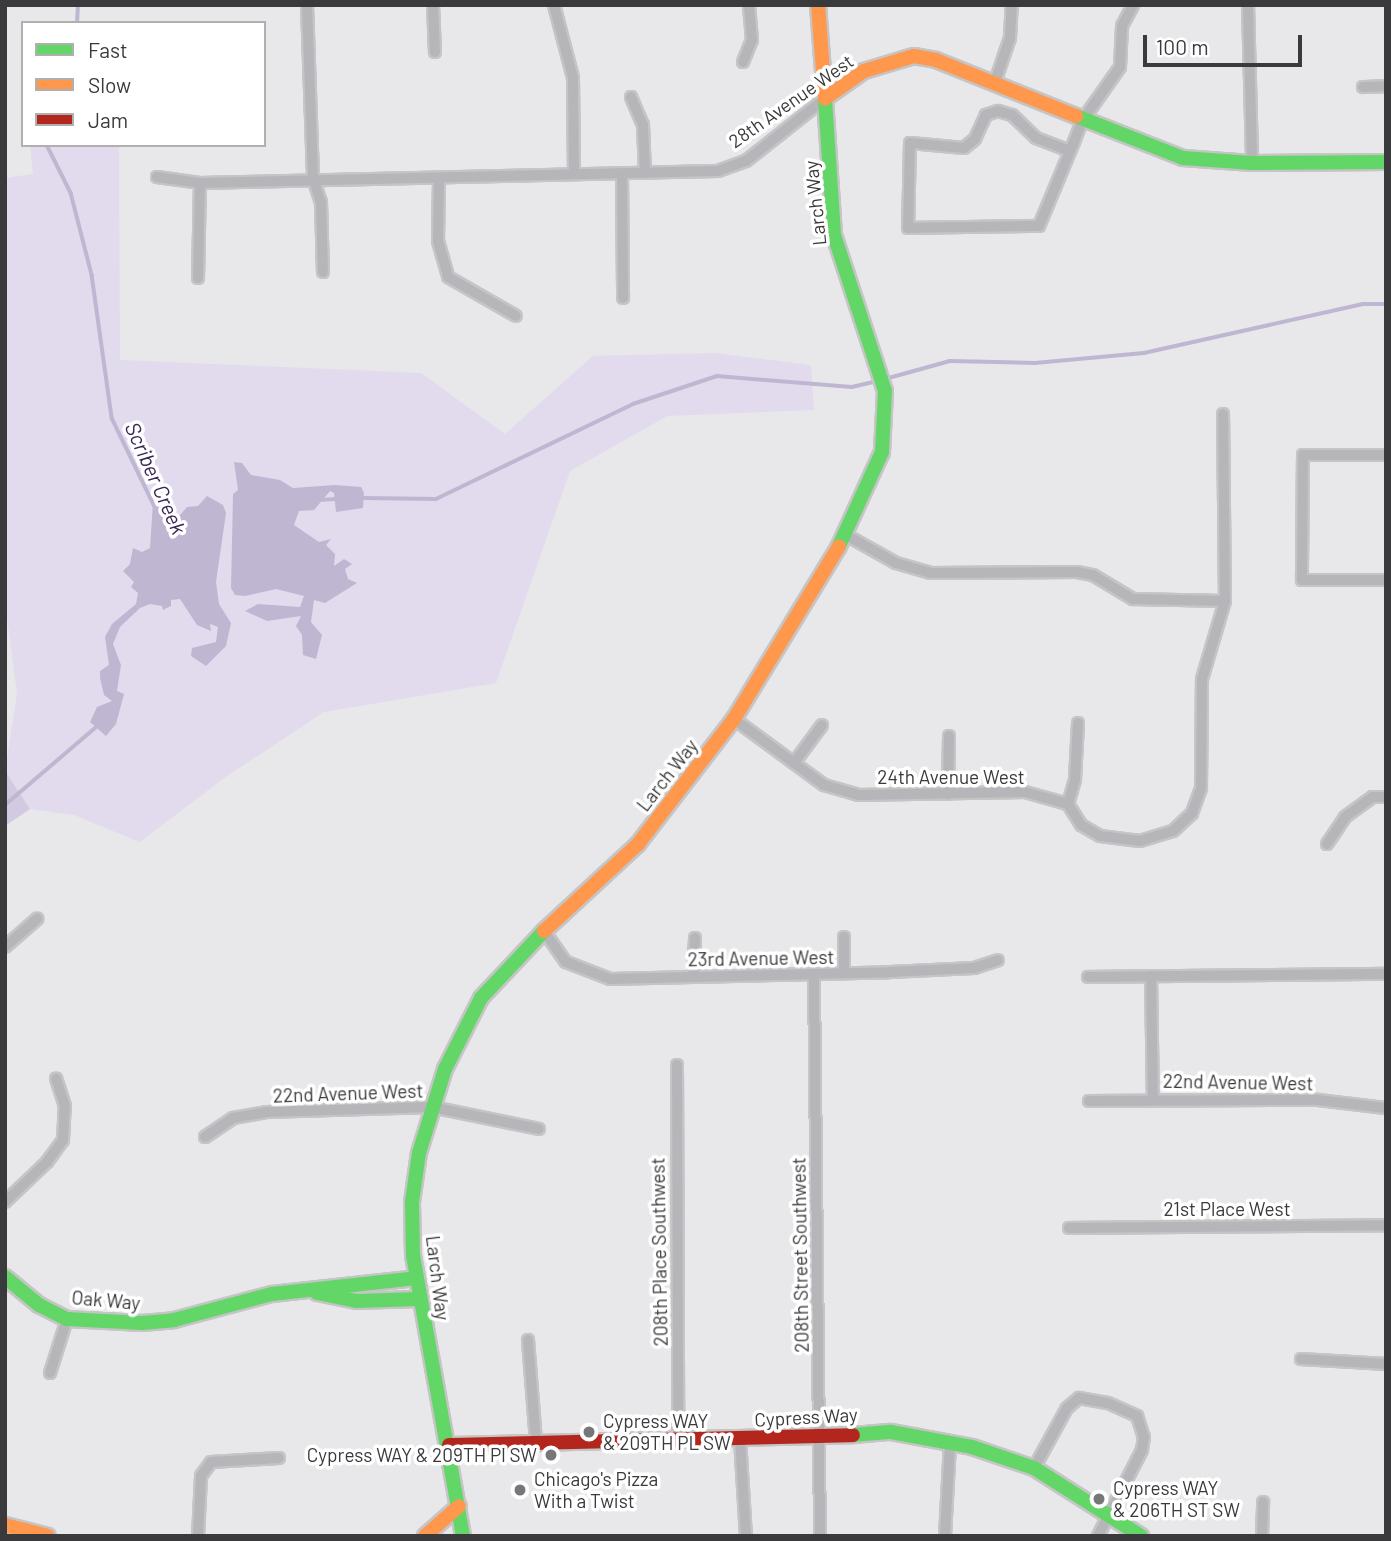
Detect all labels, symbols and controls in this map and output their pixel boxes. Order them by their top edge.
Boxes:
legend [21,21,266,147]
scale bar [1146,21,1305,65]
text: 100 m [1156,34,1209,59]
text: Fast [88,37,128,62]
street label: 28th Avenue West [724,50,858,152]
text: Slow [88,72,131,97]
text: Jam [88,107,128,132]
street label: Larch Way [799,159,831,247]
water label: Scriber Creek [120,418,192,538]
street label: Larch Way [632,734,702,816]
street label: 24th Avenue West [877,766,1025,788]
street label: 23rd Avenue West [687,945,835,971]
street label: 22nd Avenue West [1163,1069,1313,1095]
street label: 22nd Avenue West [272,1079,424,1107]
street label: 208th Place Southwest [646,1157,672,1347]
street label: 208th Street Southwest [787,1157,813,1353]
street label: 21st Place West [1163,1198,1291,1220]
street label: Larch Way [421,1234,455,1322]
street label: Oak Way [71,1286,141,1314]
street label: Cypress Way [754,1403,858,1431]
place label: Cypress WAY & 209TH PL SW [603,1410,731,1454]
marker: Cypress WAY & 209TH PL SW [581,1424,597,1440]
place label: Cypress WAY & 209TH Pl SW [307,1444,537,1466]
marker: Cypress WAY & 209TH Pl SW [543,1447,559,1463]
place label: Chicago's Pizza With a Twist [534,1468,658,1512]
place label: Cypress WAY & 206TH ST SW [1113,1477,1240,1521]
marker: Chicago's Pizza With a Twist [512,1482,528,1498]
marker: Cypress WAY & 206TH ST SW [1091,1491,1107,1507]

